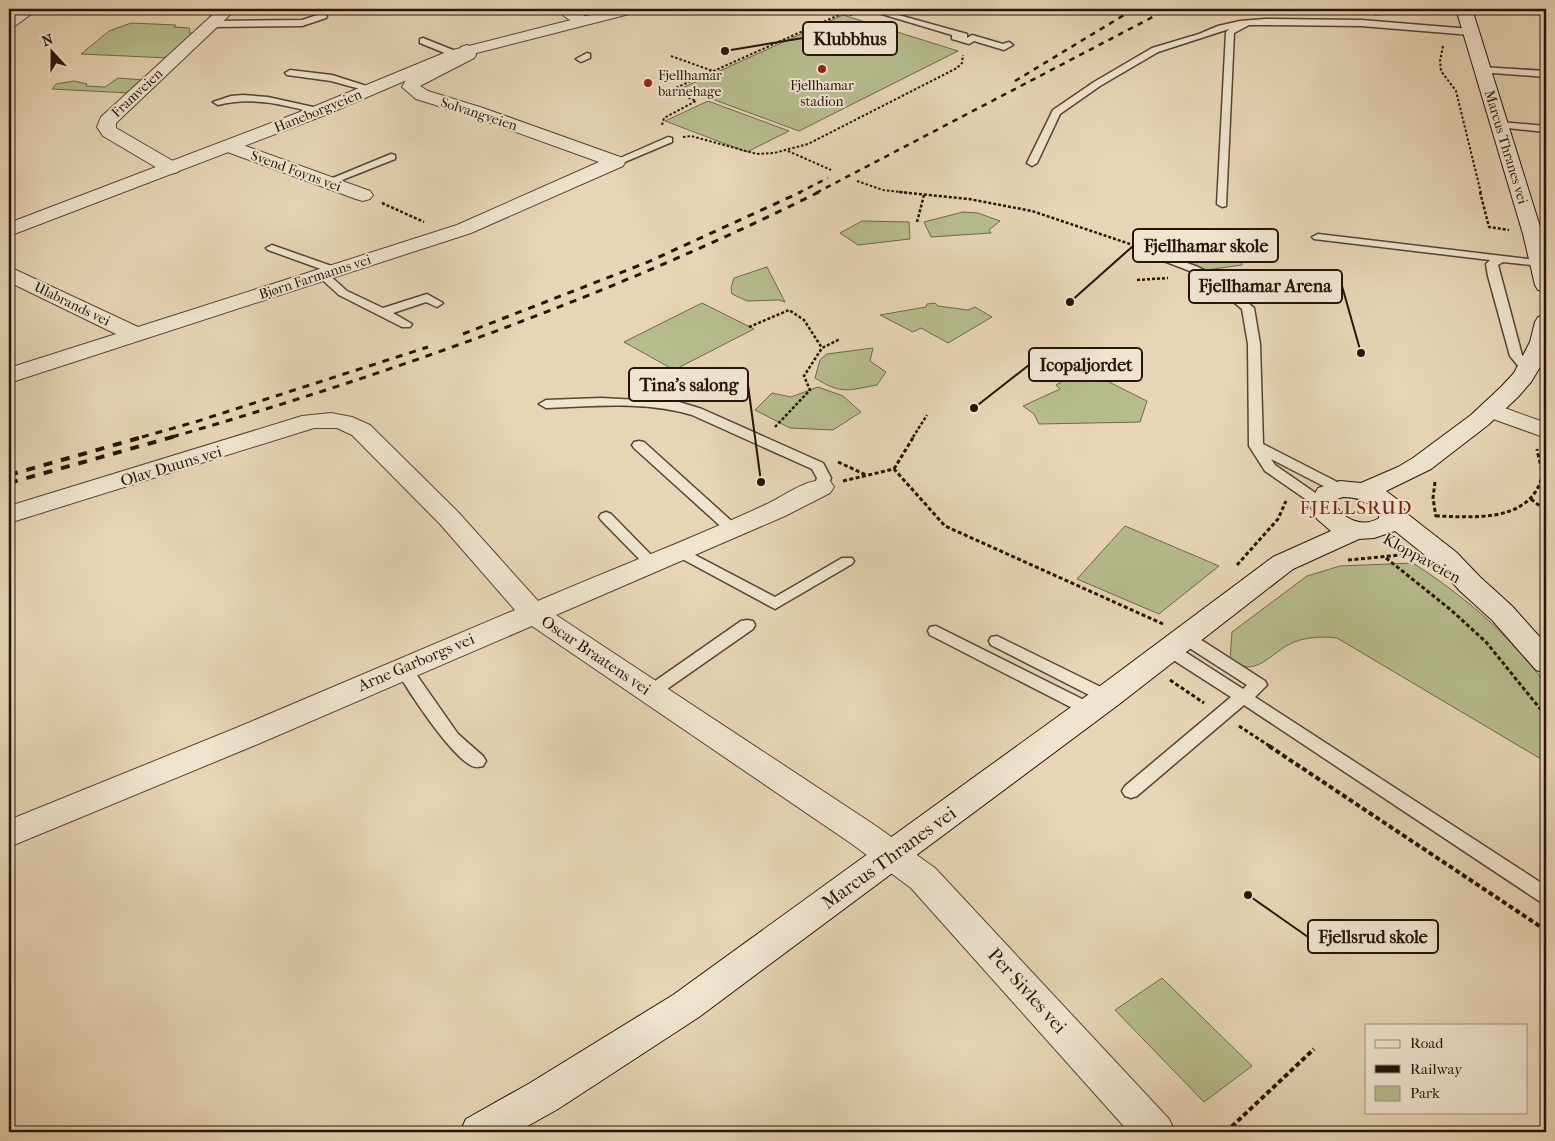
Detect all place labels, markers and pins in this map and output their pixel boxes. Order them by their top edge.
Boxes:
callout: Klubbhus [803,22,897,55]
marker: Fjellhamar stadion [816,63,828,75]
place label: Fjellhamar barnehage [657,67,722,100]
marker: Fjellhamar barnehage [642,77,654,89]
place label: Fjellhamar stadion [790,77,854,110]
callout: Fjellhamar skole [1133,229,1278,262]
callout: Fjellhamar Arena [1189,270,1342,303]
callout: Icopaljordet [1029,348,1142,381]
callout: Tina's salong [629,368,748,401]
callout: Fjellsrud skole [1308,920,1438,953]

